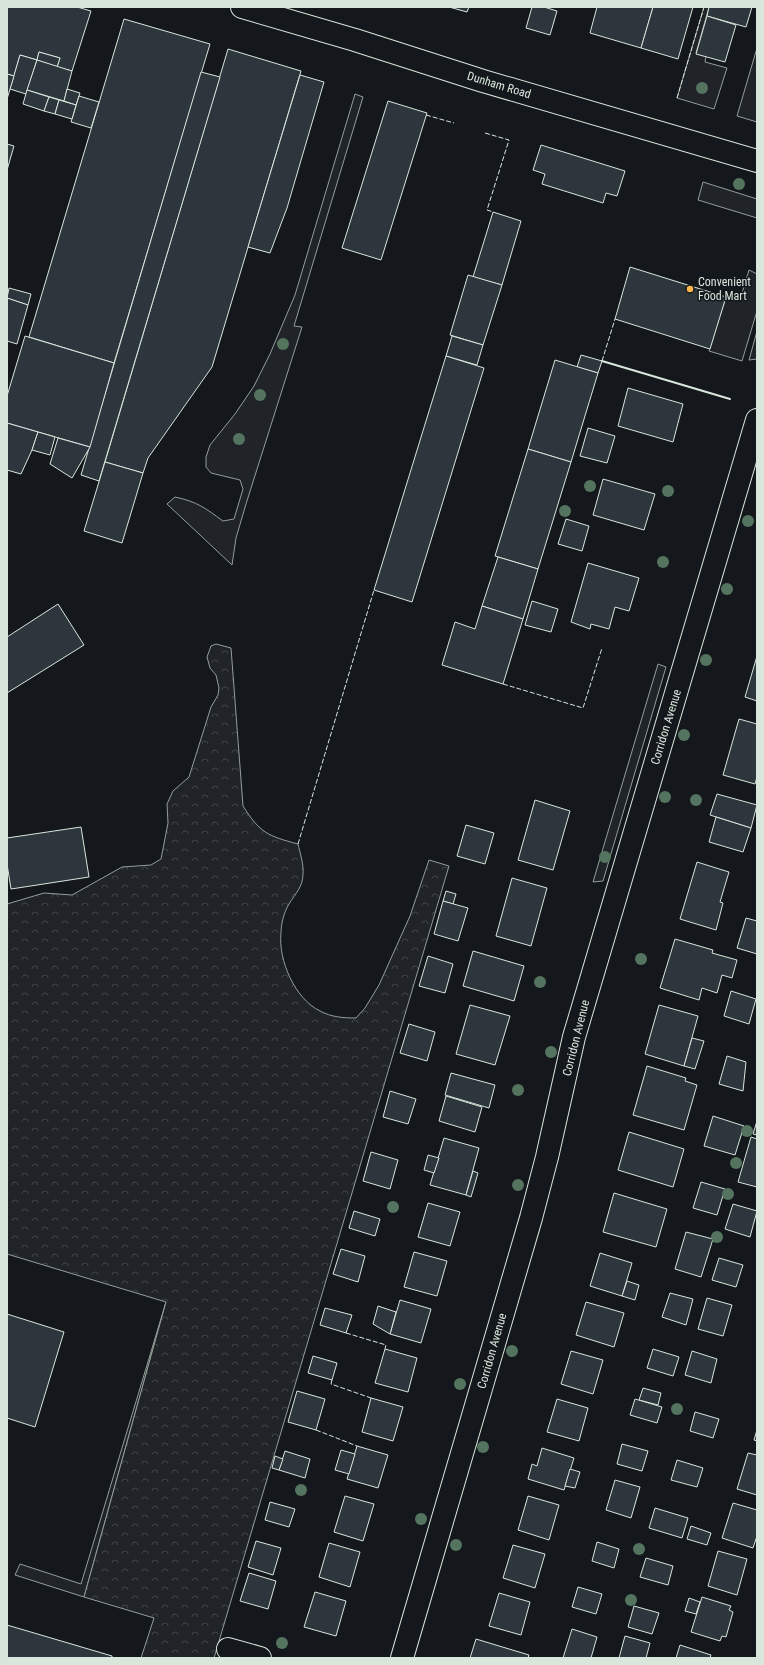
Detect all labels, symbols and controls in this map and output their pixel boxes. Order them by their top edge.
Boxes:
street label: Dunham Road [465,69,533,101]
place label: Convenient Food Mart [698,275,751,303]
marker: Convenient Food Mart [685,284,695,294]
street label: Corridon Avenue [648,687,684,766]
street label: Corridon Avenue [560,998,592,1078]
street label: Corridon Avenue [475,1311,510,1390]

